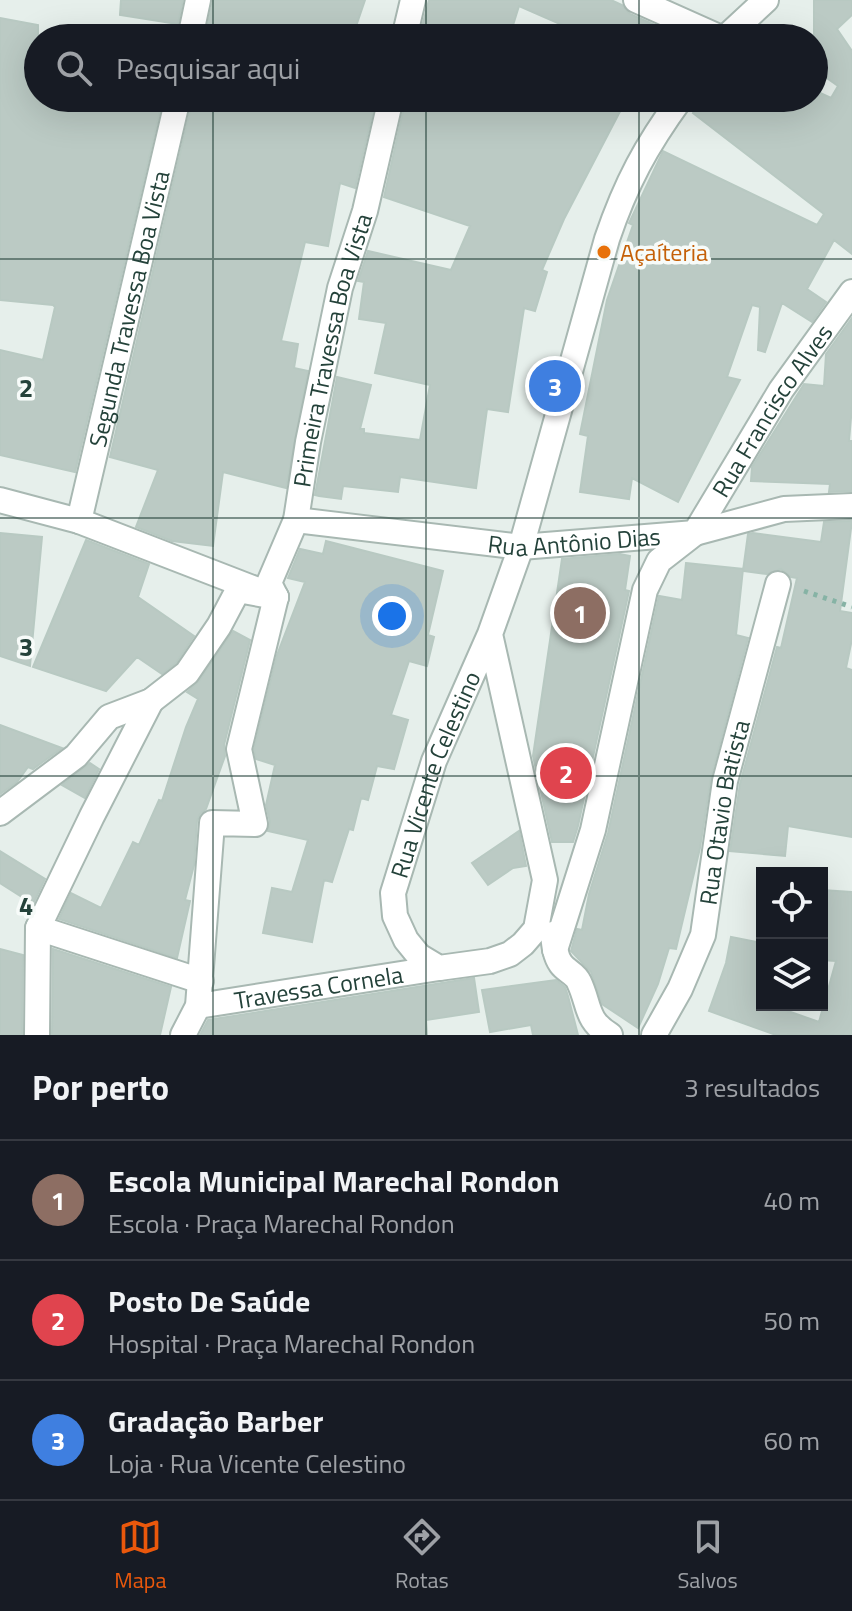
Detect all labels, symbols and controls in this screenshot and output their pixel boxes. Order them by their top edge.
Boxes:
search box [24,24,828,112]
text: Pesquisar aqui [116,45,300,91]
icon: search [52,46,96,90]
street label: Segunda Travessa Boa Vista [79,167,178,450]
street label: Primeira Travessa Boa Vista [283,208,381,490]
place label: Açaíteria [620,234,708,270]
marker: Açaíteria [595,243,613,261]
street label: Rua Francisco Alves [703,316,841,504]
pin: 3 [529,356,581,416]
text: 2 [19,368,33,407]
street label: Rua Antônio Dias [486,518,662,565]
pin: 1 [554,583,606,643]
your location [372,596,412,636]
text: 3 [19,627,33,666]
street label: Rua Vicente Celestino [381,665,489,882]
street label: Rua Otavio Batista [689,716,759,907]
pin: 2 [540,743,592,803]
map controls [756,867,828,1011]
button: locate [756,867,828,939]
text: 4 [19,886,33,925]
button: layers [756,939,828,1011]
street label: Travessa Cornela [232,956,405,1018]
text: Por perto [32,1061,169,1113]
text: 3 resultados [684,1068,820,1107]
text: Escola Municipal Marechal Rondon [108,1158,560,1204]
text: 1 [51,1181,65,1220]
text: 40 m [763,1181,820,1220]
text: Escola · Praça Marechal Rondon [108,1204,455,1243]
text: Posto De Saúde [108,1278,310,1324]
text: 2 [51,1301,65,1340]
text: 50 m [763,1301,820,1340]
text: Hospital · Praça Marechal Rondon [108,1324,475,1363]
text: Gradação Barber [108,1398,323,1444]
text: 3 [51,1421,65,1460]
text: 60 m [763,1421,820,1460]
text: Loja · Rua Vicente Celestino [108,1444,406,1483]
tab: Mapa [114,1515,166,1597]
tab: Rotas [395,1515,449,1597]
tab: Salvos [677,1515,738,1597]

